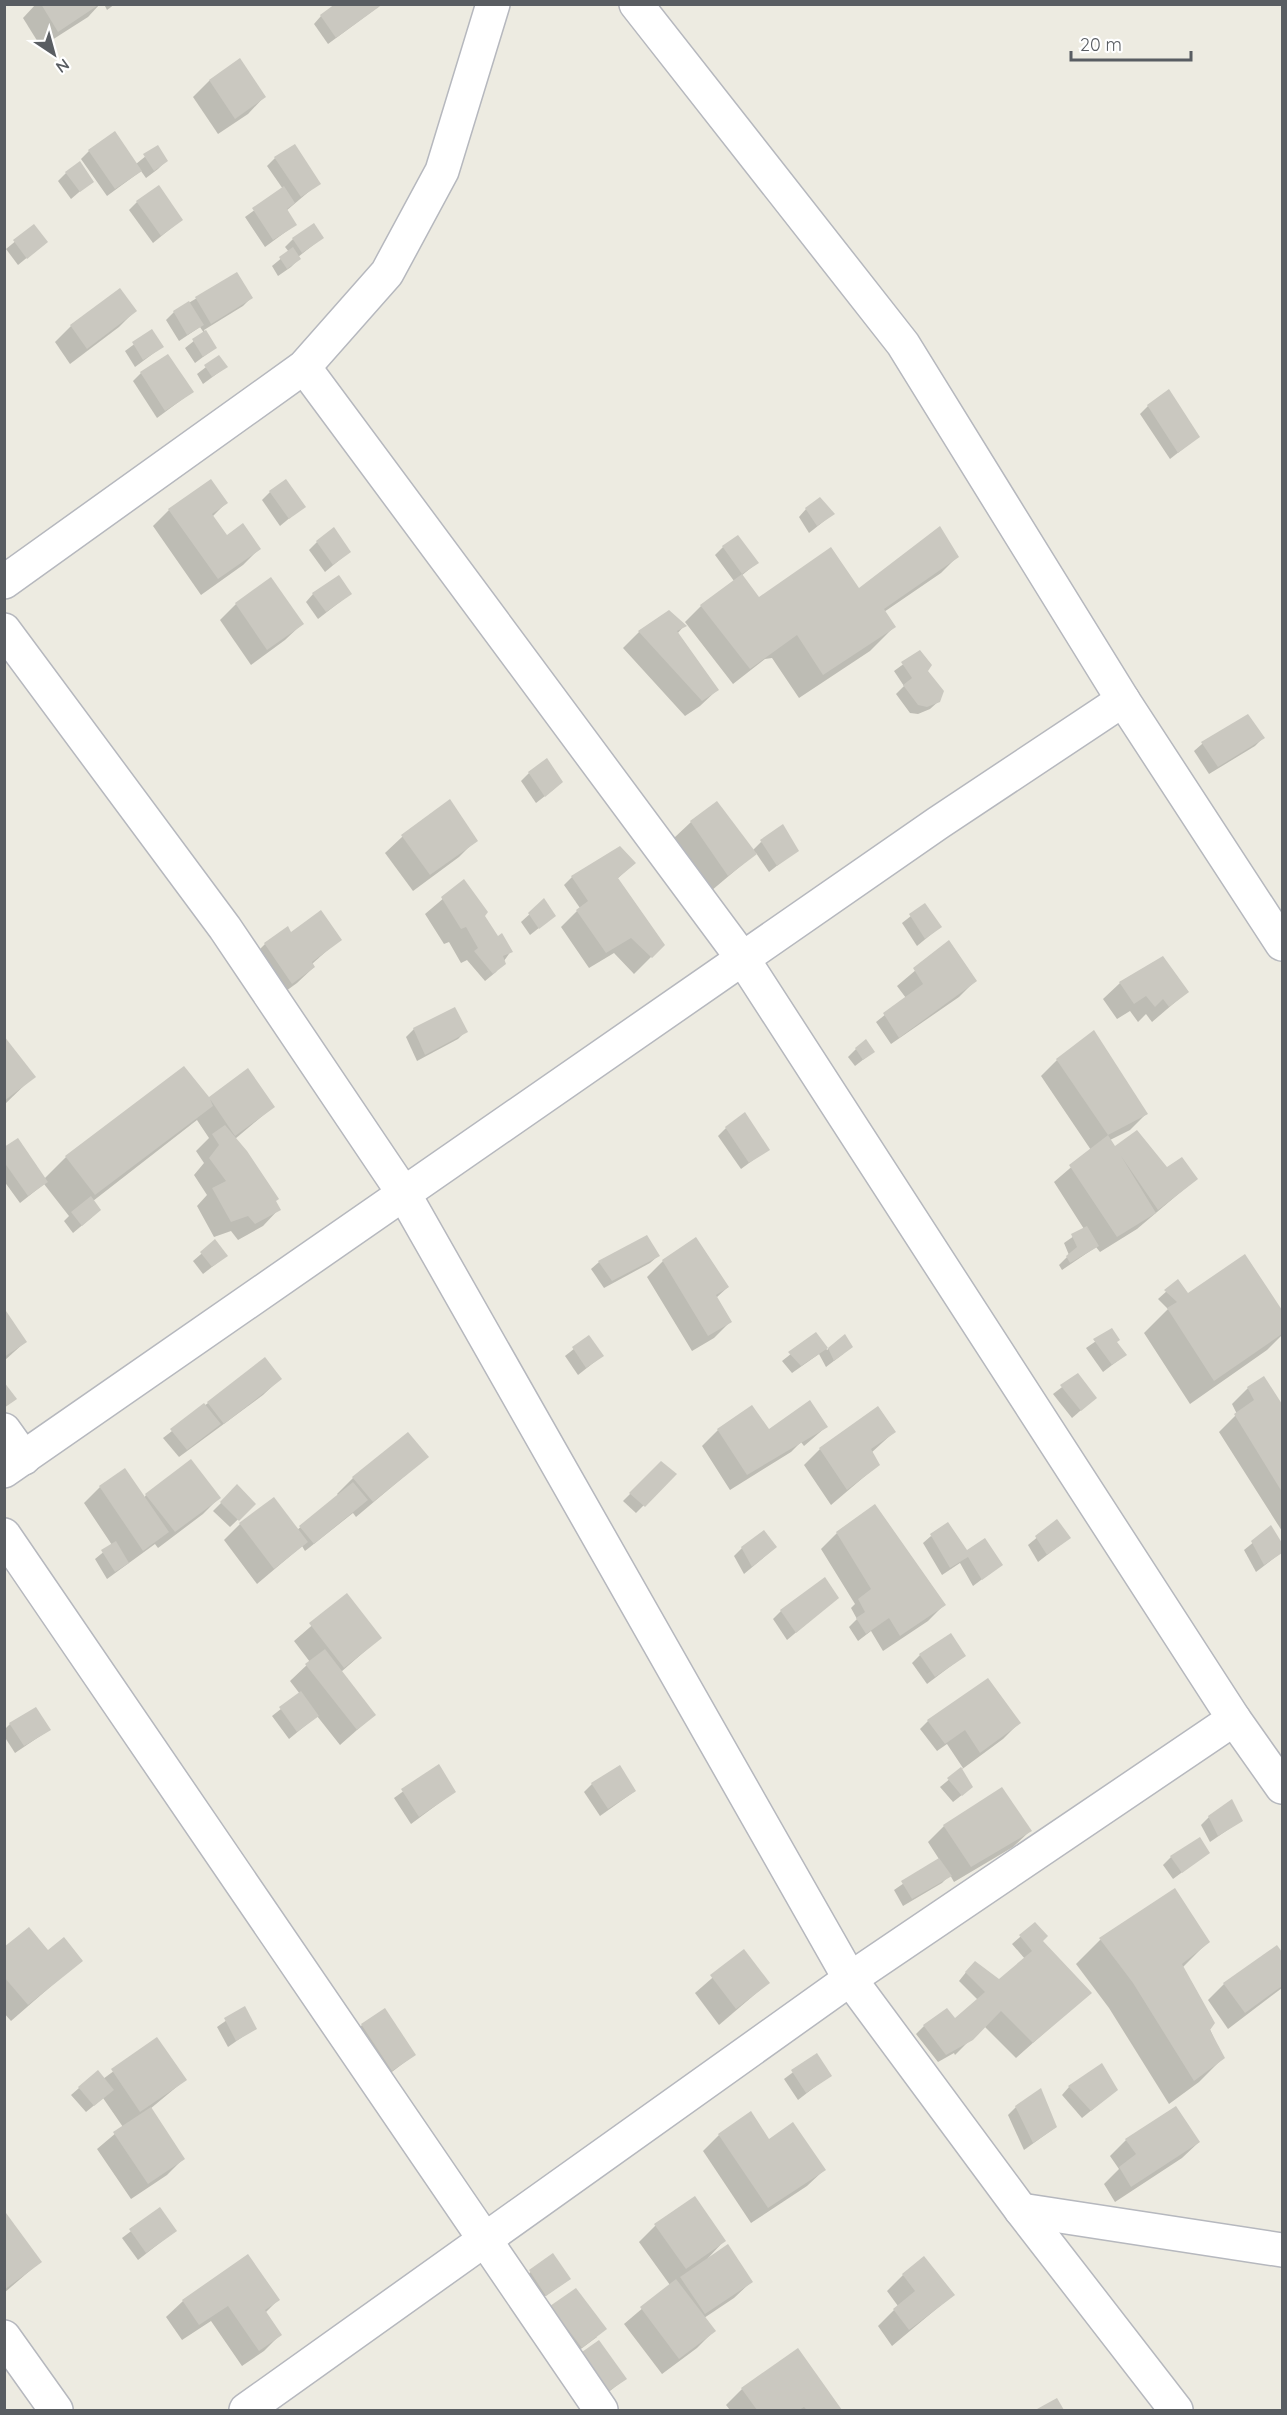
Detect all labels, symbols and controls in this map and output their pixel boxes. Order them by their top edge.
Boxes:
north arrow [24,24,84,84]
scale bar [1071,24,1191,62]
text: 20 m [1080,33,1122,56]
text: N [52,55,73,78]

